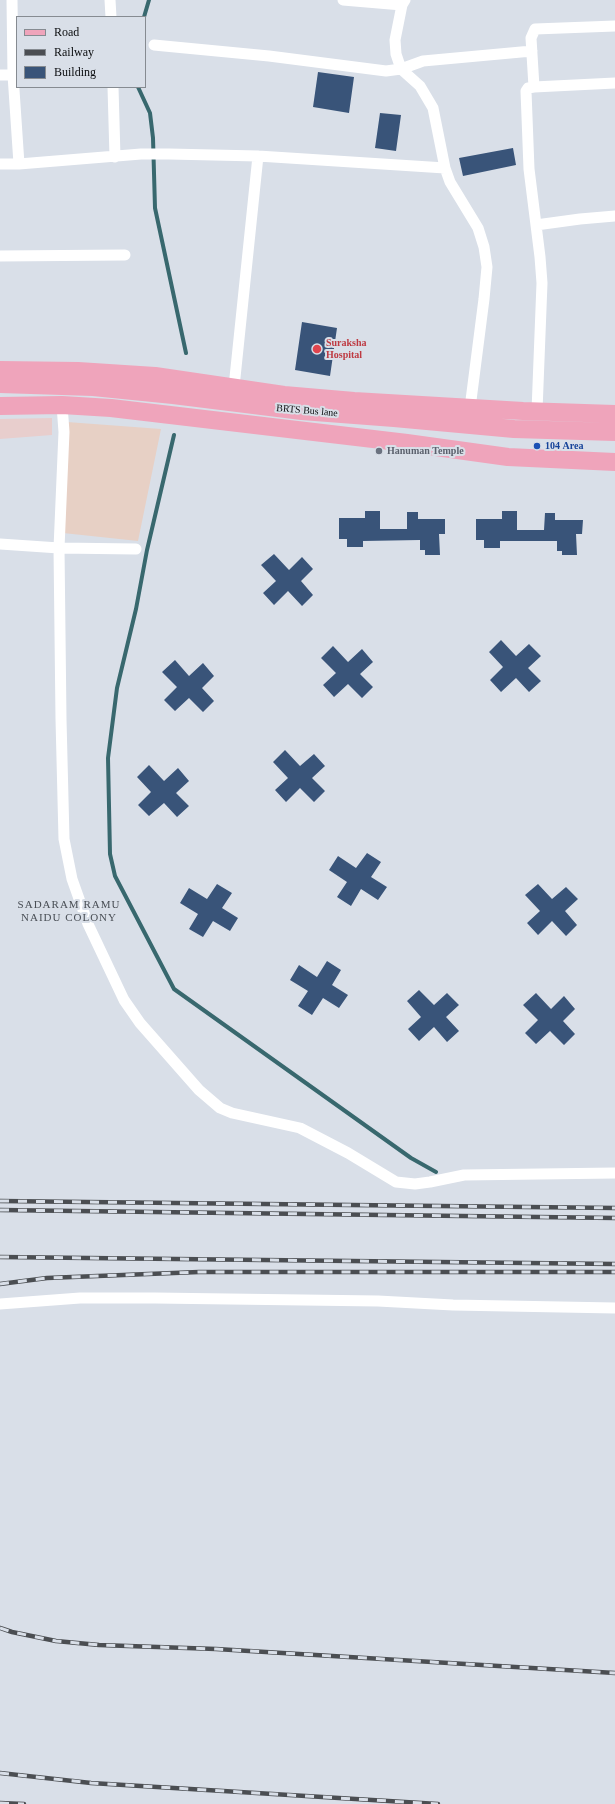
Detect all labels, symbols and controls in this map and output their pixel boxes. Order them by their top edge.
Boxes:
legend [16,16,146,88]
text: Road [54,25,79,39]
text: Railway [54,45,94,59]
text: Building [54,65,96,79]
place label: Suraksha Hospital [326,337,367,360]
marker: Suraksha Hospital [311,343,323,355]
street label: BRTS Bus lane [276,402,338,420]
place label: 104 Area [545,440,583,452]
marker: 104 Area [532,441,542,451]
place label: Hanuman Temple [387,445,464,457]
marker: Hanuman Temple [374,446,384,456]
district label: SADARAM RAMU NAIDU COLONY [18,898,120,924]

